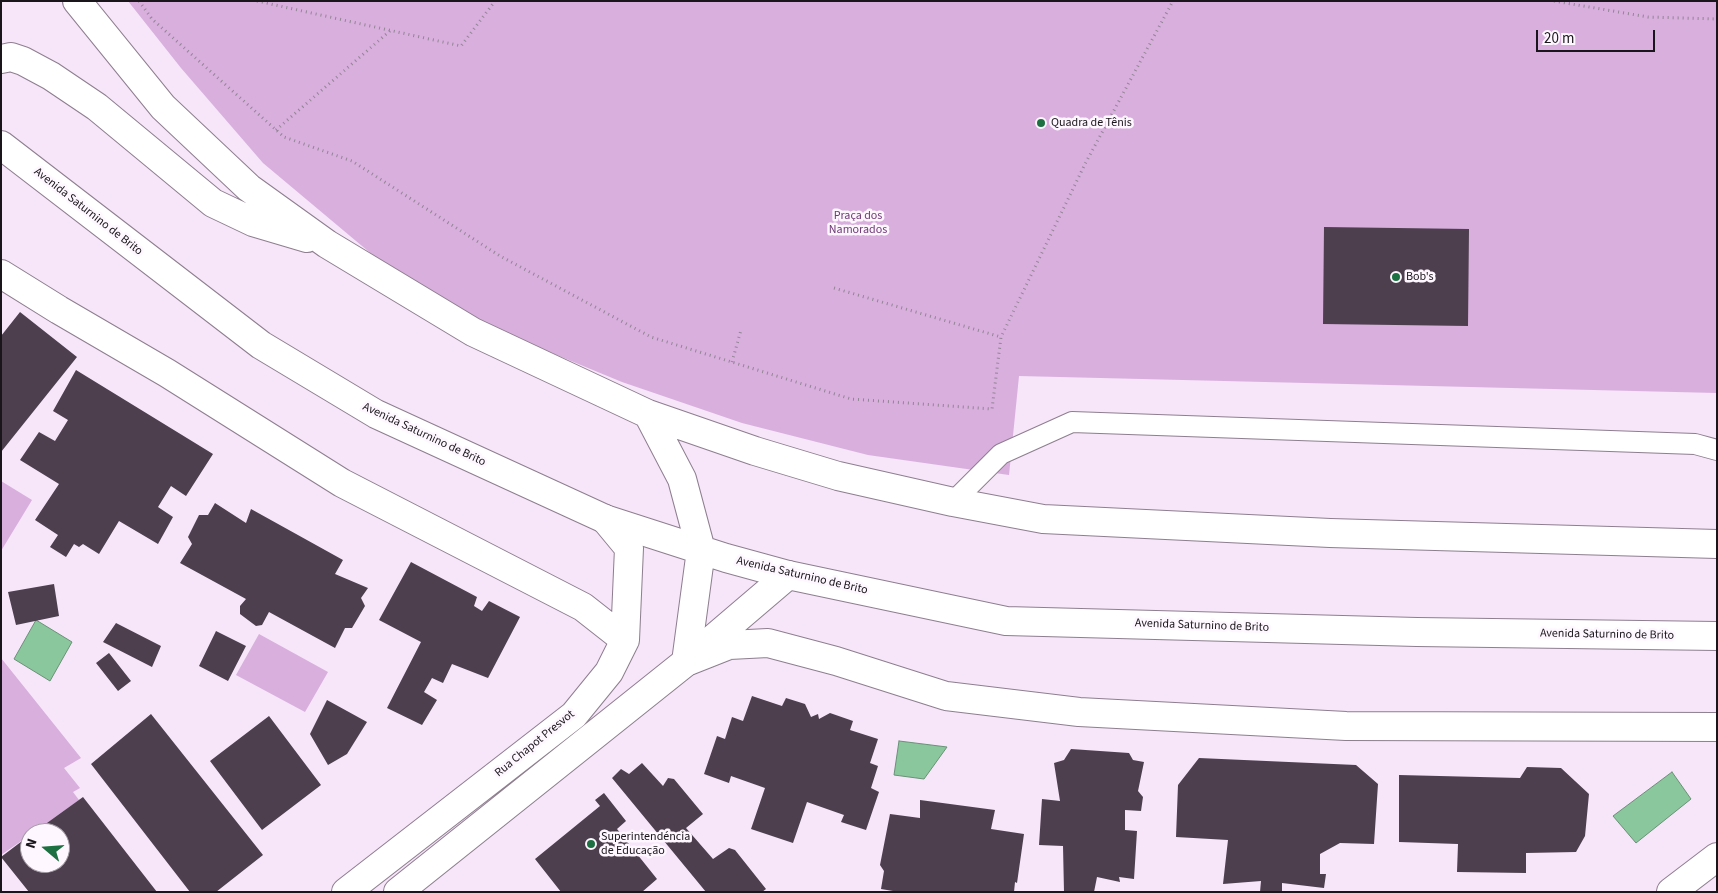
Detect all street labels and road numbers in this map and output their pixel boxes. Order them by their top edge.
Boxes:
street label: Avenida Saturnino de Brito [31,165,145,259]
street label: Avenida Saturnino de Brito [360,400,488,470]
street label: Avenida Saturnino de Brito [735,554,869,598]
street label: Avenida Saturnino de Brito [1135,616,1269,636]
street label: Avenida Saturnino de Brito [1540,627,1674,643]
street label: Rua Chapot Presvot [492,707,578,781]

